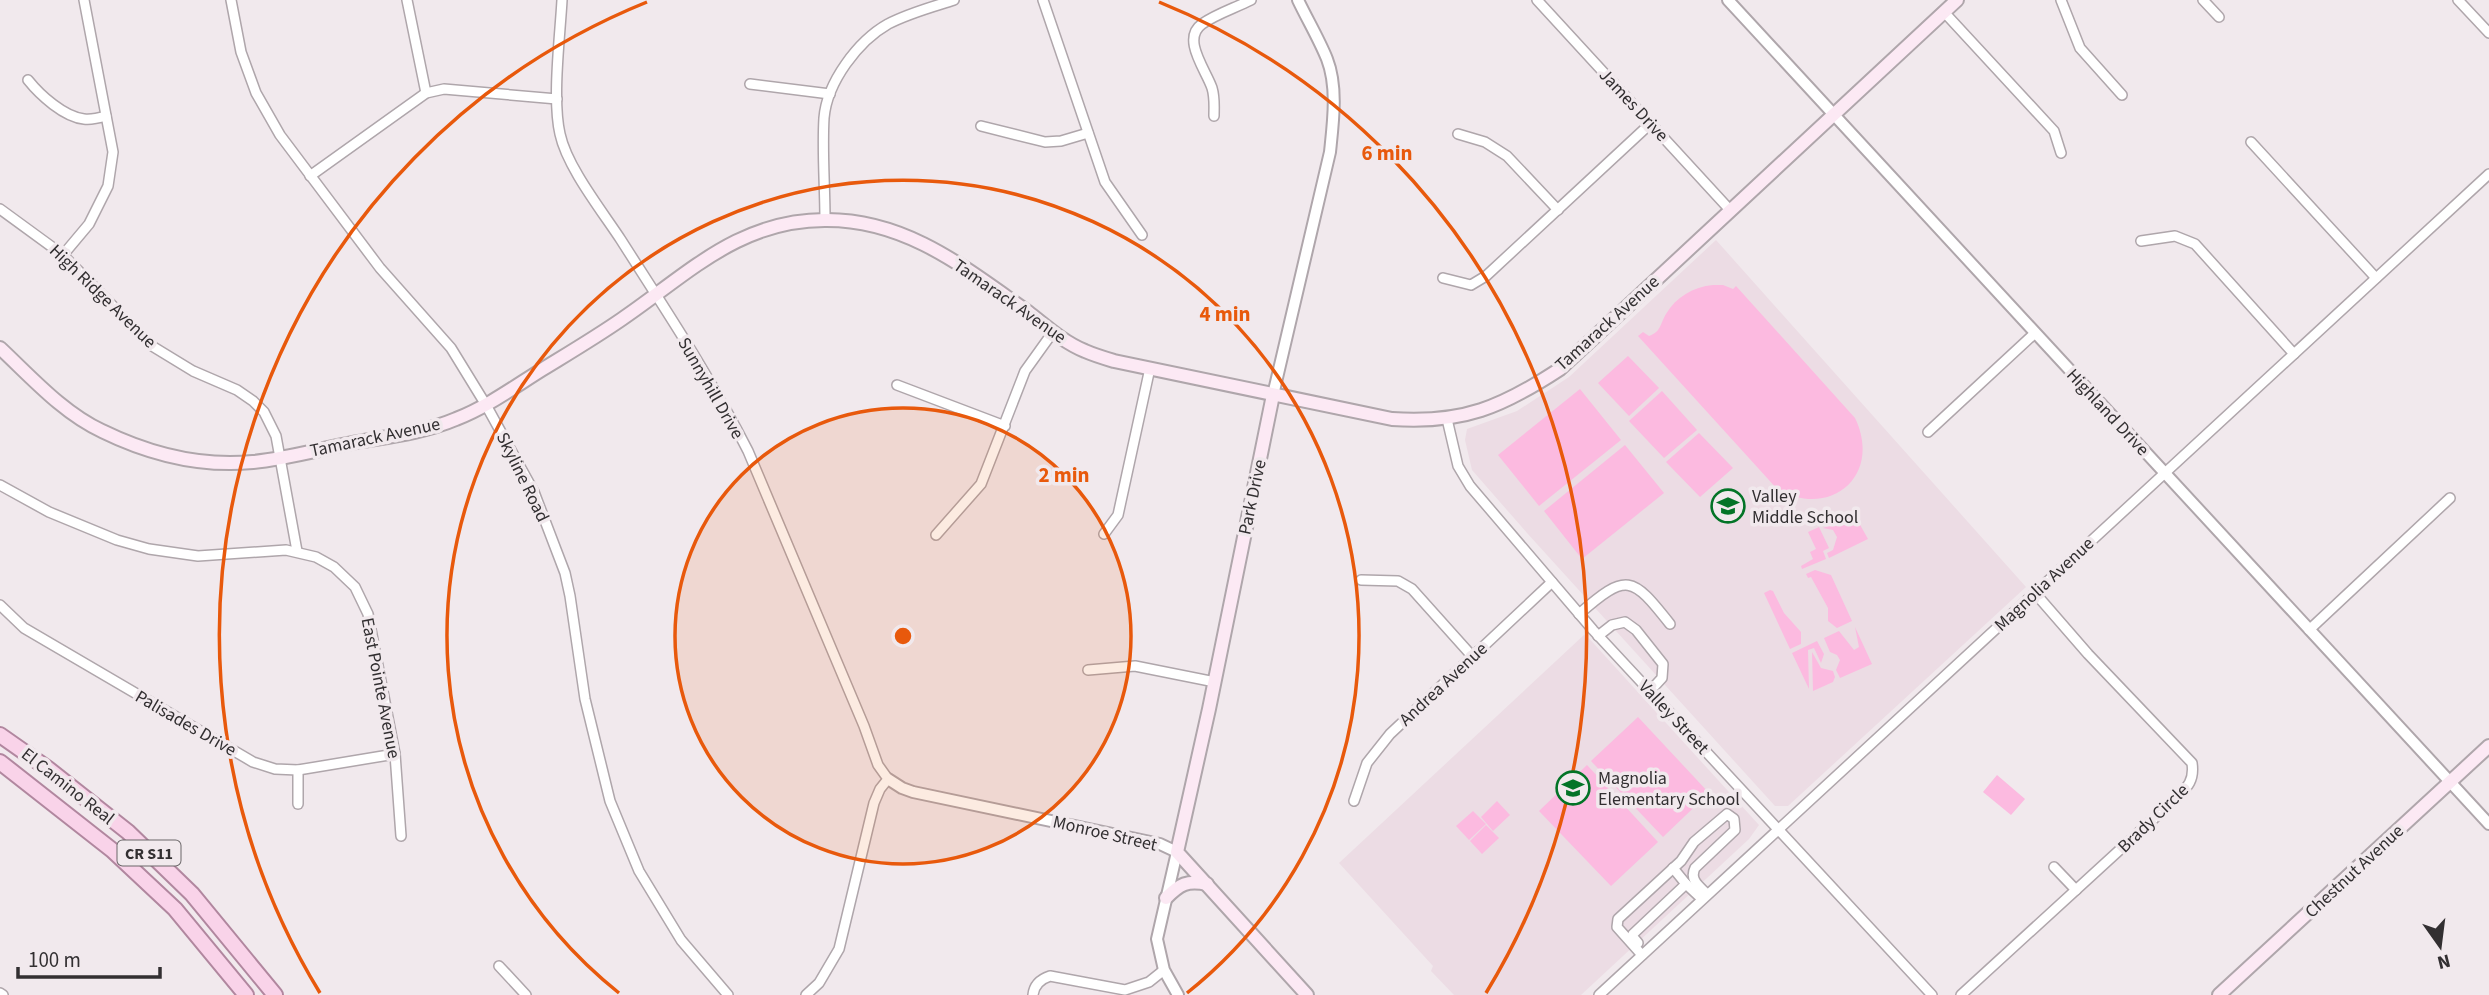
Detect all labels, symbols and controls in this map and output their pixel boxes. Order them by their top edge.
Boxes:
street label: James Drive [1593,63,1674,147]
text: 6 min [1361,138,1413,168]
street label: High Ridge Avenue [44,239,162,354]
street label: Tamarack Avenue [948,253,1071,350]
street label: Tamarack Avenue [1550,270,1665,377]
text: 4 min [1199,299,1251,329]
street label: Sunnyhill Drive [671,333,750,444]
street label: Highland Drive [2061,363,2155,462]
street label: Tamarack Avenue [308,411,443,463]
street label: Skyline Road [490,428,555,526]
street label: Park Drive [1232,457,1273,537]
text: 2 min [1038,460,1090,490]
place label: Valley Middle School [1752,484,1858,530]
school or university icon: Valley Middle School [1709,487,1747,525]
street label: Magnolia Avenue [1989,532,2100,637]
street label: East Pointe Avenue [355,615,406,761]
centre of rings [891,624,915,648]
street label: Andrea Avenue [1394,637,1493,732]
street label: Valley Street [1633,675,1715,760]
street label: Palisades Drive [130,684,241,763]
street label: El Camino Real [16,742,120,831]
place label: Magnolia Elementary School [1598,766,1740,812]
school or university icon: Magnolia Elementary School [1554,769,1592,807]
street label: Brady Circle [2112,778,2194,859]
street label: Monroe Street [1050,809,1159,858]
street label: Chestnut Avenue [2299,819,2409,924]
road number: CR S11 [118,840,180,866]
north arrow [2405,911,2475,981]
scale bar [18,936,159,980]
text: 100 m [28,945,81,975]
text: N [2434,946,2453,976]

